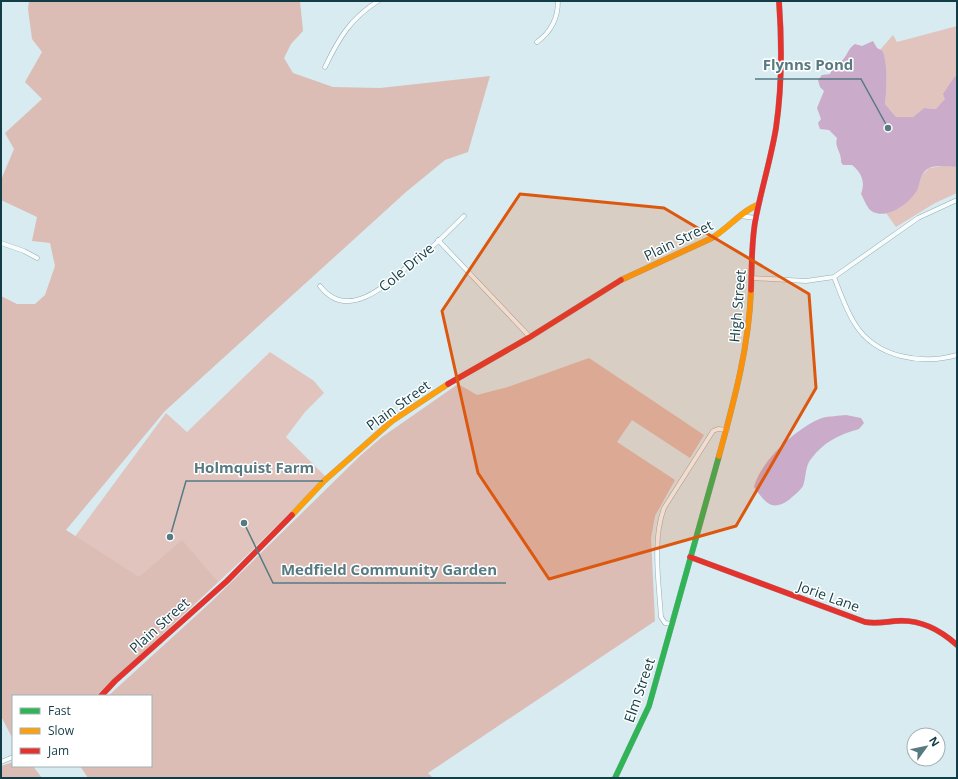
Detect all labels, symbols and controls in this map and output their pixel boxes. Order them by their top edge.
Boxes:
callout: Flynns Pond [755,52,861,79]
text: Flynns Pond [763,54,853,74]
street label: Plain Street [640,215,716,265]
street label: Cole Drive [374,238,438,296]
street label: High Street [724,269,750,343]
street label: Plain Street [362,375,434,435]
callout: Holmquist Farm [186,454,323,481]
text: Holmquist Farm [194,457,314,477]
callout: Medfield Community Garden [273,556,506,583]
text: Medfield Community Garden [281,559,497,579]
street label: Jorie Lane [794,575,863,616]
street label: Plain Street [125,593,193,657]
street label: Elm Street [619,655,659,725]
legend [12,695,152,767]
text: Fast [48,702,71,719]
text: Slow [48,722,75,739]
north arrow [906,727,946,767]
text: N [926,733,944,749]
text: Jam [47,742,69,759]

